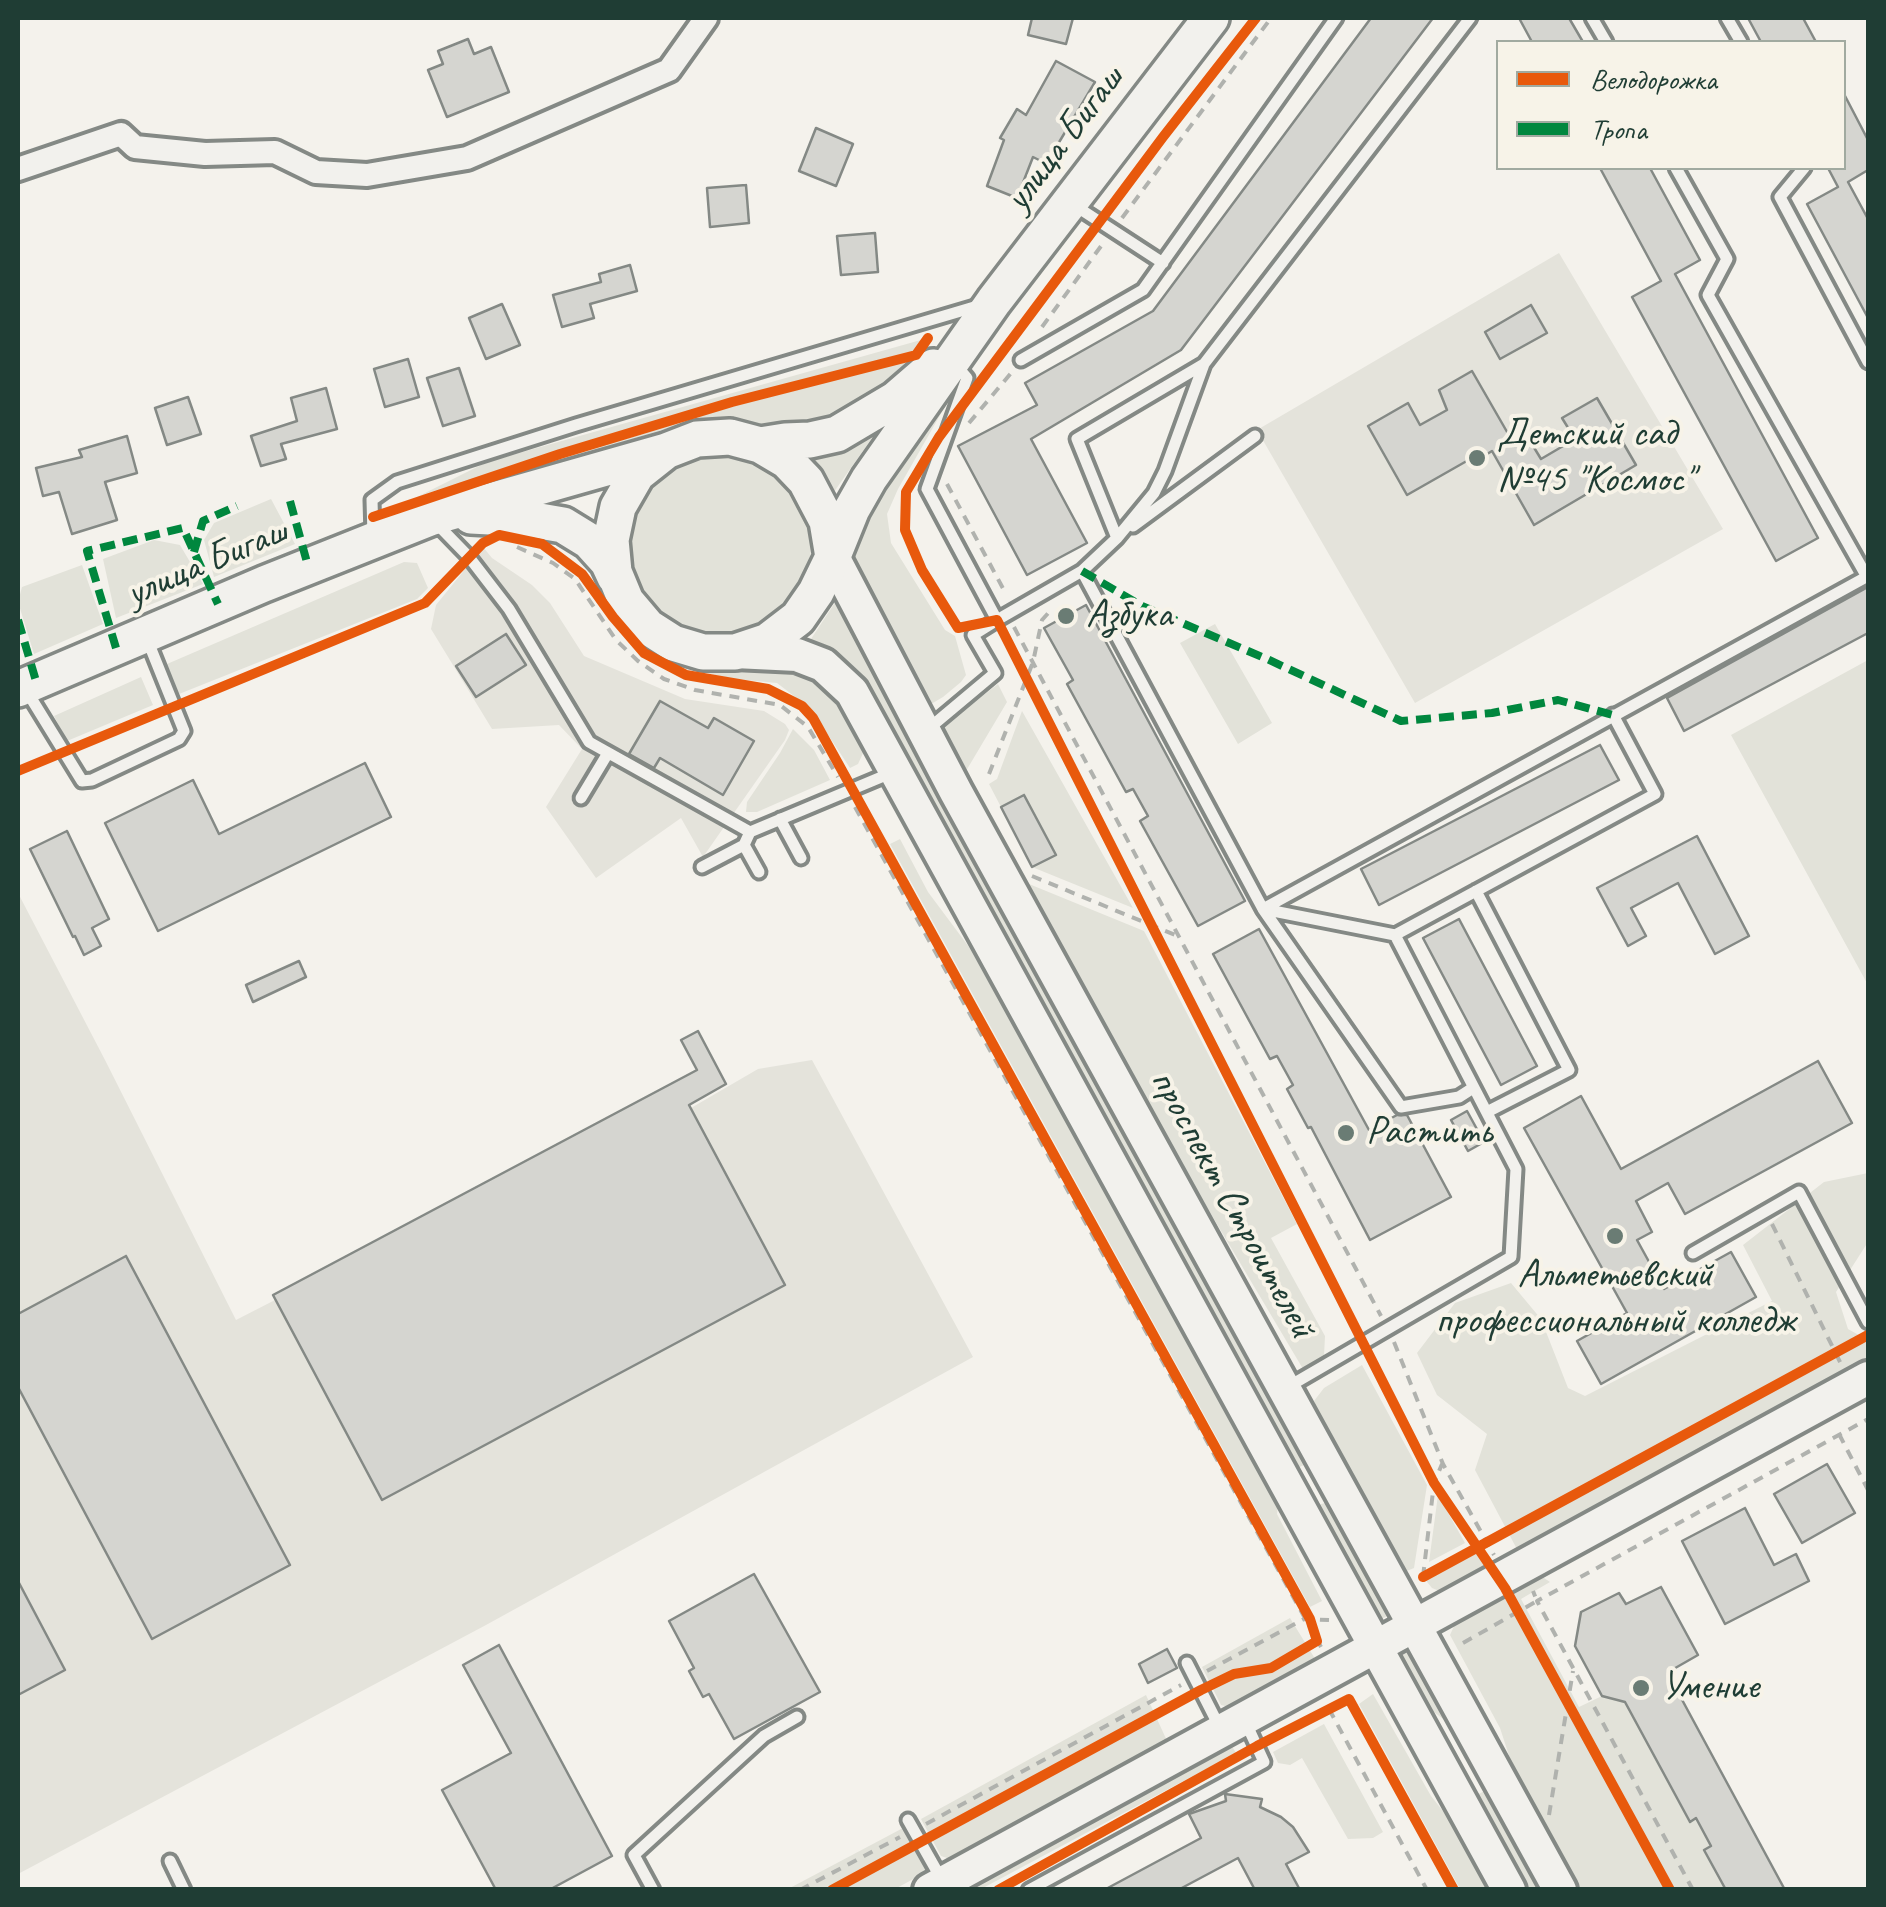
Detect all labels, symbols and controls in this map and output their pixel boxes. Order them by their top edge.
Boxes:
legend [1496,40,1846,170]
street label: улица Бигаш [995,57,1135,221]
text: Велодорожка [1590,60,1717,98]
text: Тропа [1590,110,1647,148]
place label: Детский сад №45 "Космос" [1497,411,1693,505]
marker: Детский сад №45 "Космос" [1466,447,1488,469]
street label: улица Бигаш [119,508,295,618]
place label: Азбука [1086,592,1172,640]
marker: Азбука [1055,605,1077,627]
street label: проспект Строителей [1138,1061,1326,1347]
place label: Растить [1366,1109,1492,1157]
marker: Растить [1335,1122,1357,1144]
marker: Альметьевский профессиональный колледж [1604,1225,1626,1247]
place label: Альметьевский профессиональный колледж [1435,1252,1795,1346]
place label: Умение [1661,1664,1759,1712]
marker: Умение [1630,1677,1652,1699]

